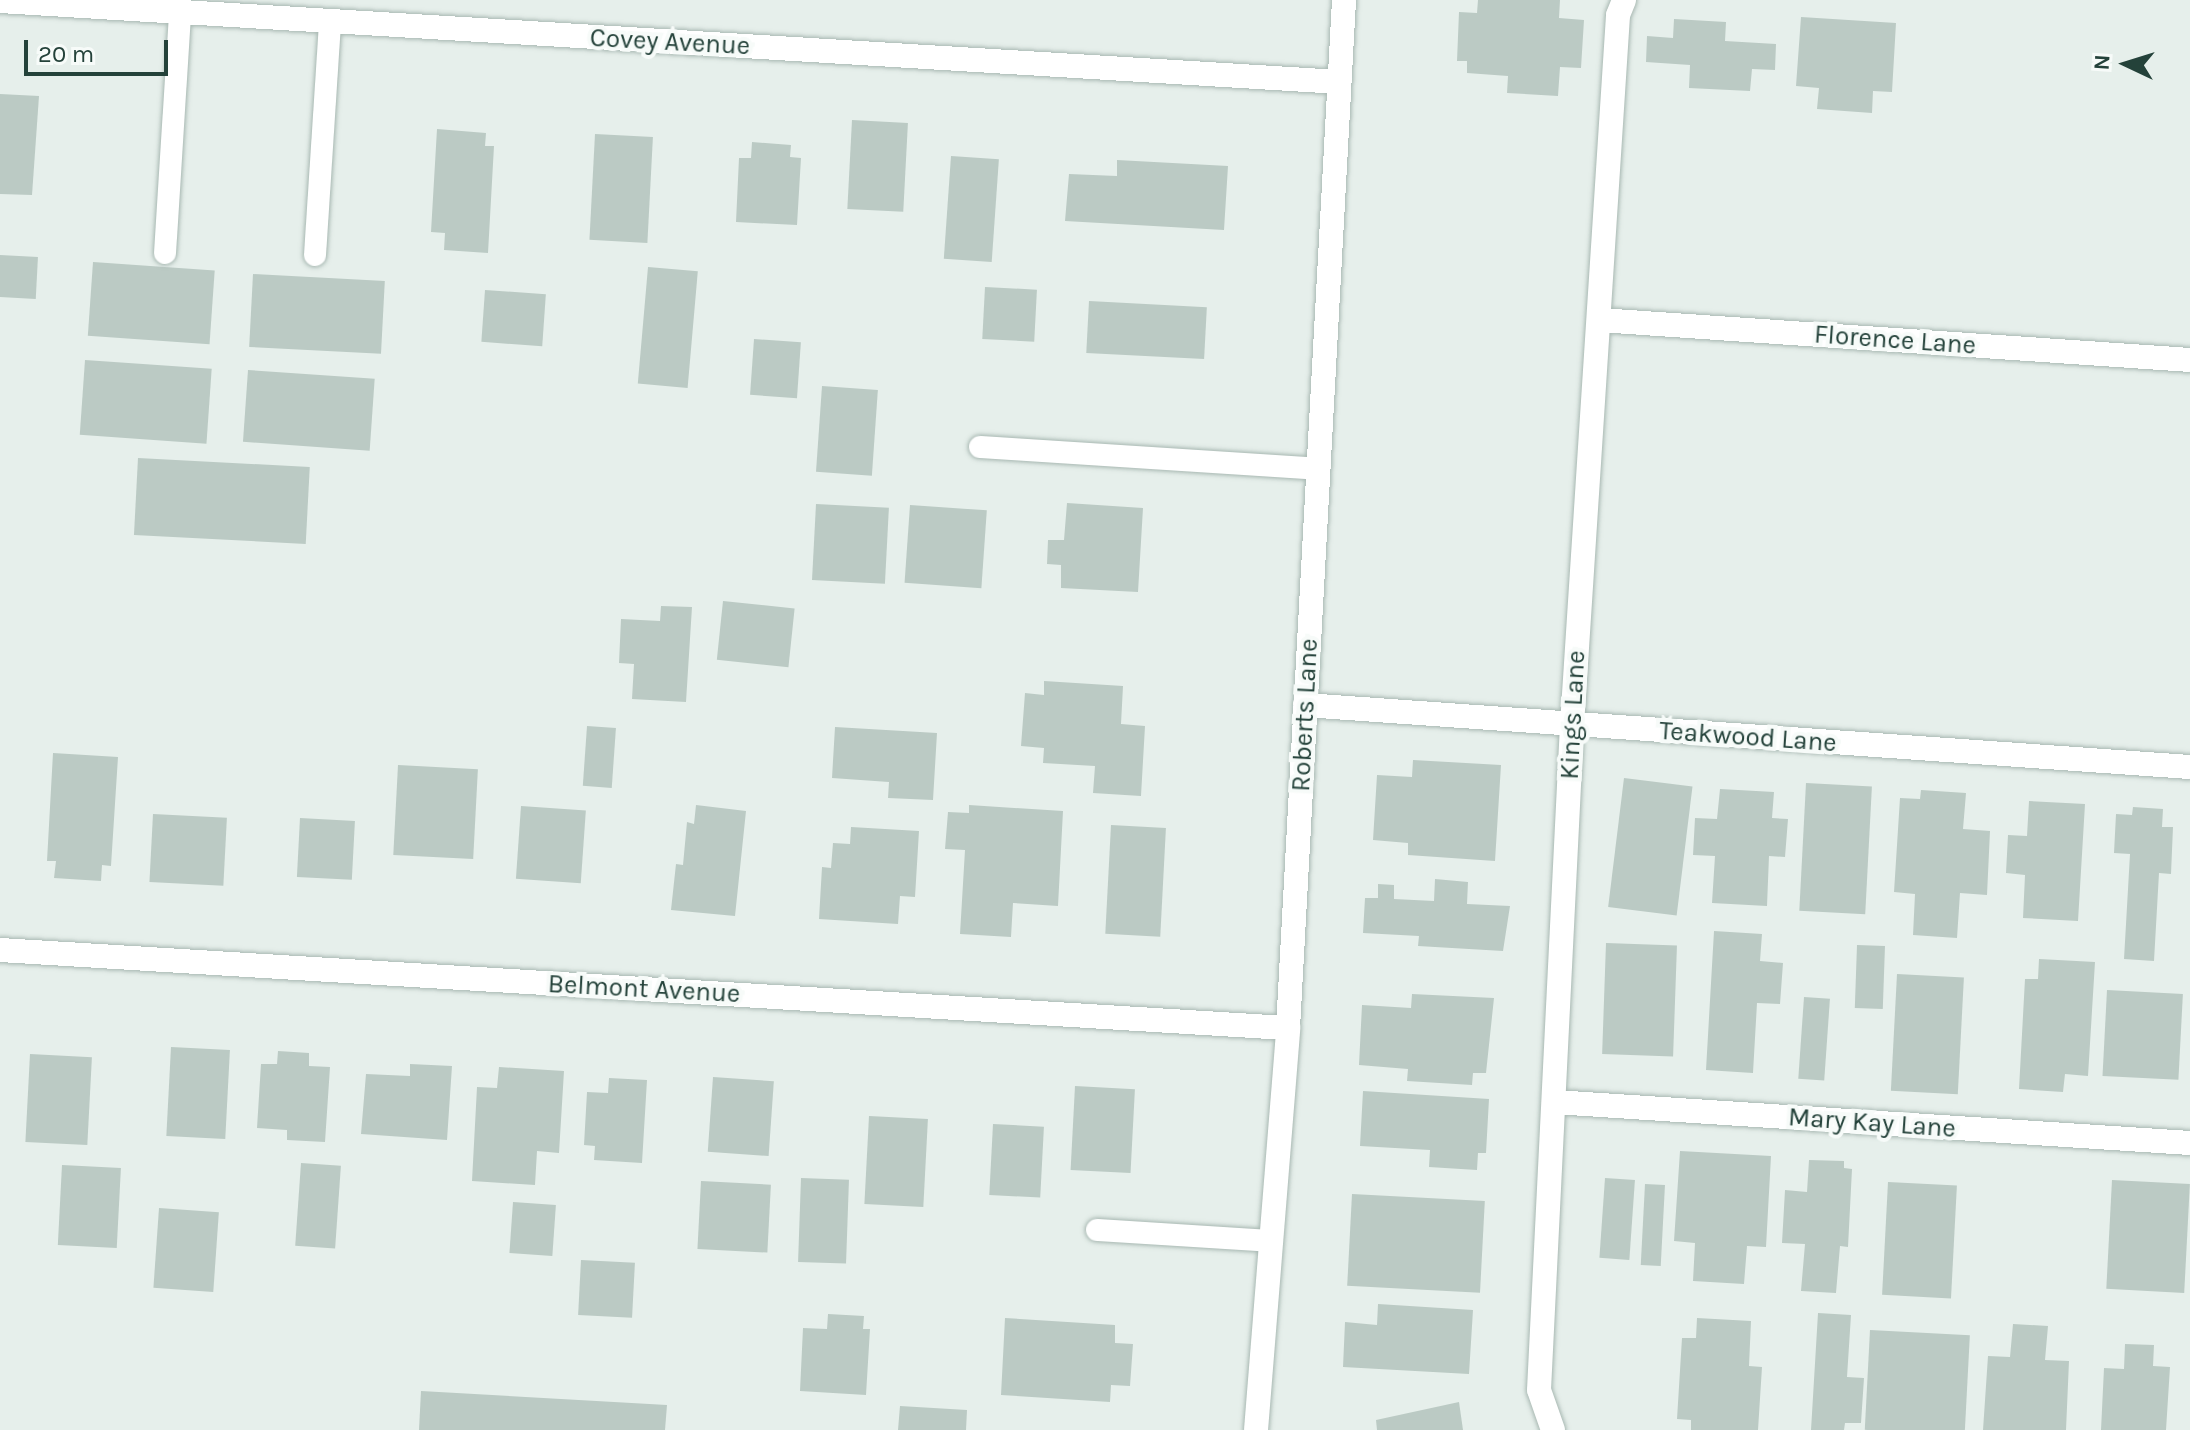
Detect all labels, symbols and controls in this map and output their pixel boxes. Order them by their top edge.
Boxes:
street label: Covey Avenue [589,22,751,62]
scale bar [28,24,172,74]
north arrow [2086,24,2166,104]
text: 20 m [38,40,94,68]
text: N [2089,54,2116,71]
street label: Florence Lane [1813,319,1977,361]
street label: Roberts Lane [1285,638,1325,792]
street label: Kings Lane [1554,650,1592,780]
street label: Teakwood Lane [1658,715,1838,759]
street label: Belmont Avenue [547,968,741,1010]
street label: Mary Kay Lane [1787,1102,1957,1144]

